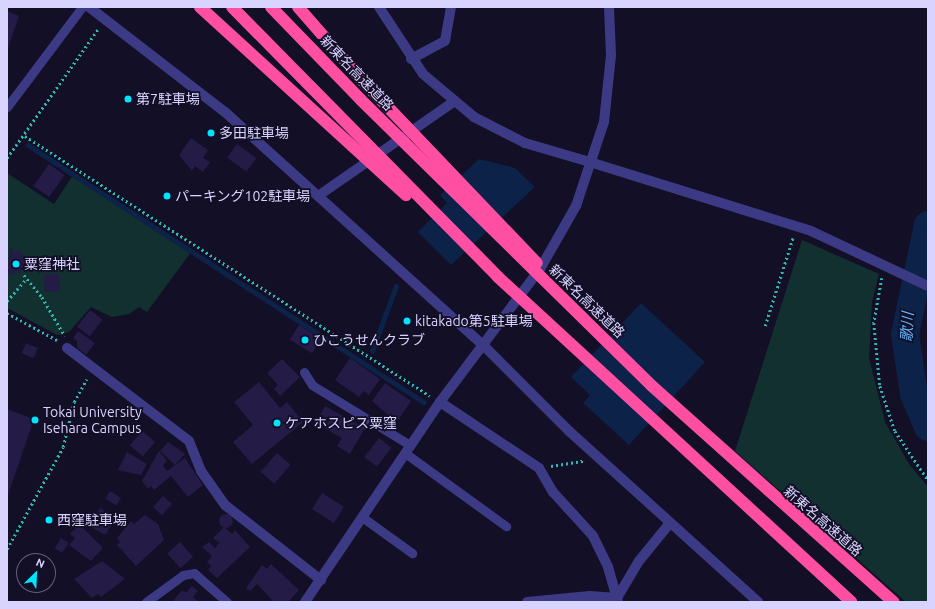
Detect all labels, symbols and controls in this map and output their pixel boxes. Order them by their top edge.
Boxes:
street label: 新東名高速道路 [317,32,397,114]
place label: 第7駐車場 [136,91,200,107]
marker: 第7駐車場 [123,94,133,104]
place label: 多田駐車場 [219,125,289,141]
marker: 多田駐車場 [206,128,216,138]
place label: パーキング102駐車場 [175,188,311,204]
marker: パーキング102駐車場 [162,191,172,201]
place label: 粟窪神社 [24,256,80,272]
marker: 粟窪神社 [11,259,21,269]
street label: 新東名高速道路 [546,261,628,341]
water label: 歌川 [897,312,917,342]
place label: kitakado第5駐車場 [415,313,533,329]
marker: kitakado第5駐車場 [402,316,412,326]
place label: ひこうせんクラブ [313,332,425,348]
marker: ひこうせんクラブ [300,335,310,345]
place label: Tokai University Isehara Campus [43,404,142,436]
marker: Tokai University Isehara Campus [30,415,40,425]
place label: ケアホスピス粟窪 [285,415,397,431]
marker: ケアホスピス粟窪 [272,418,282,428]
street label: 新東名高速道路 [781,483,865,559]
place label: 西窪駐車場 [57,512,127,528]
marker: 西窪駐車場 [44,515,54,525]
north arrow [16,553,56,593]
text: N [34,556,47,570]

